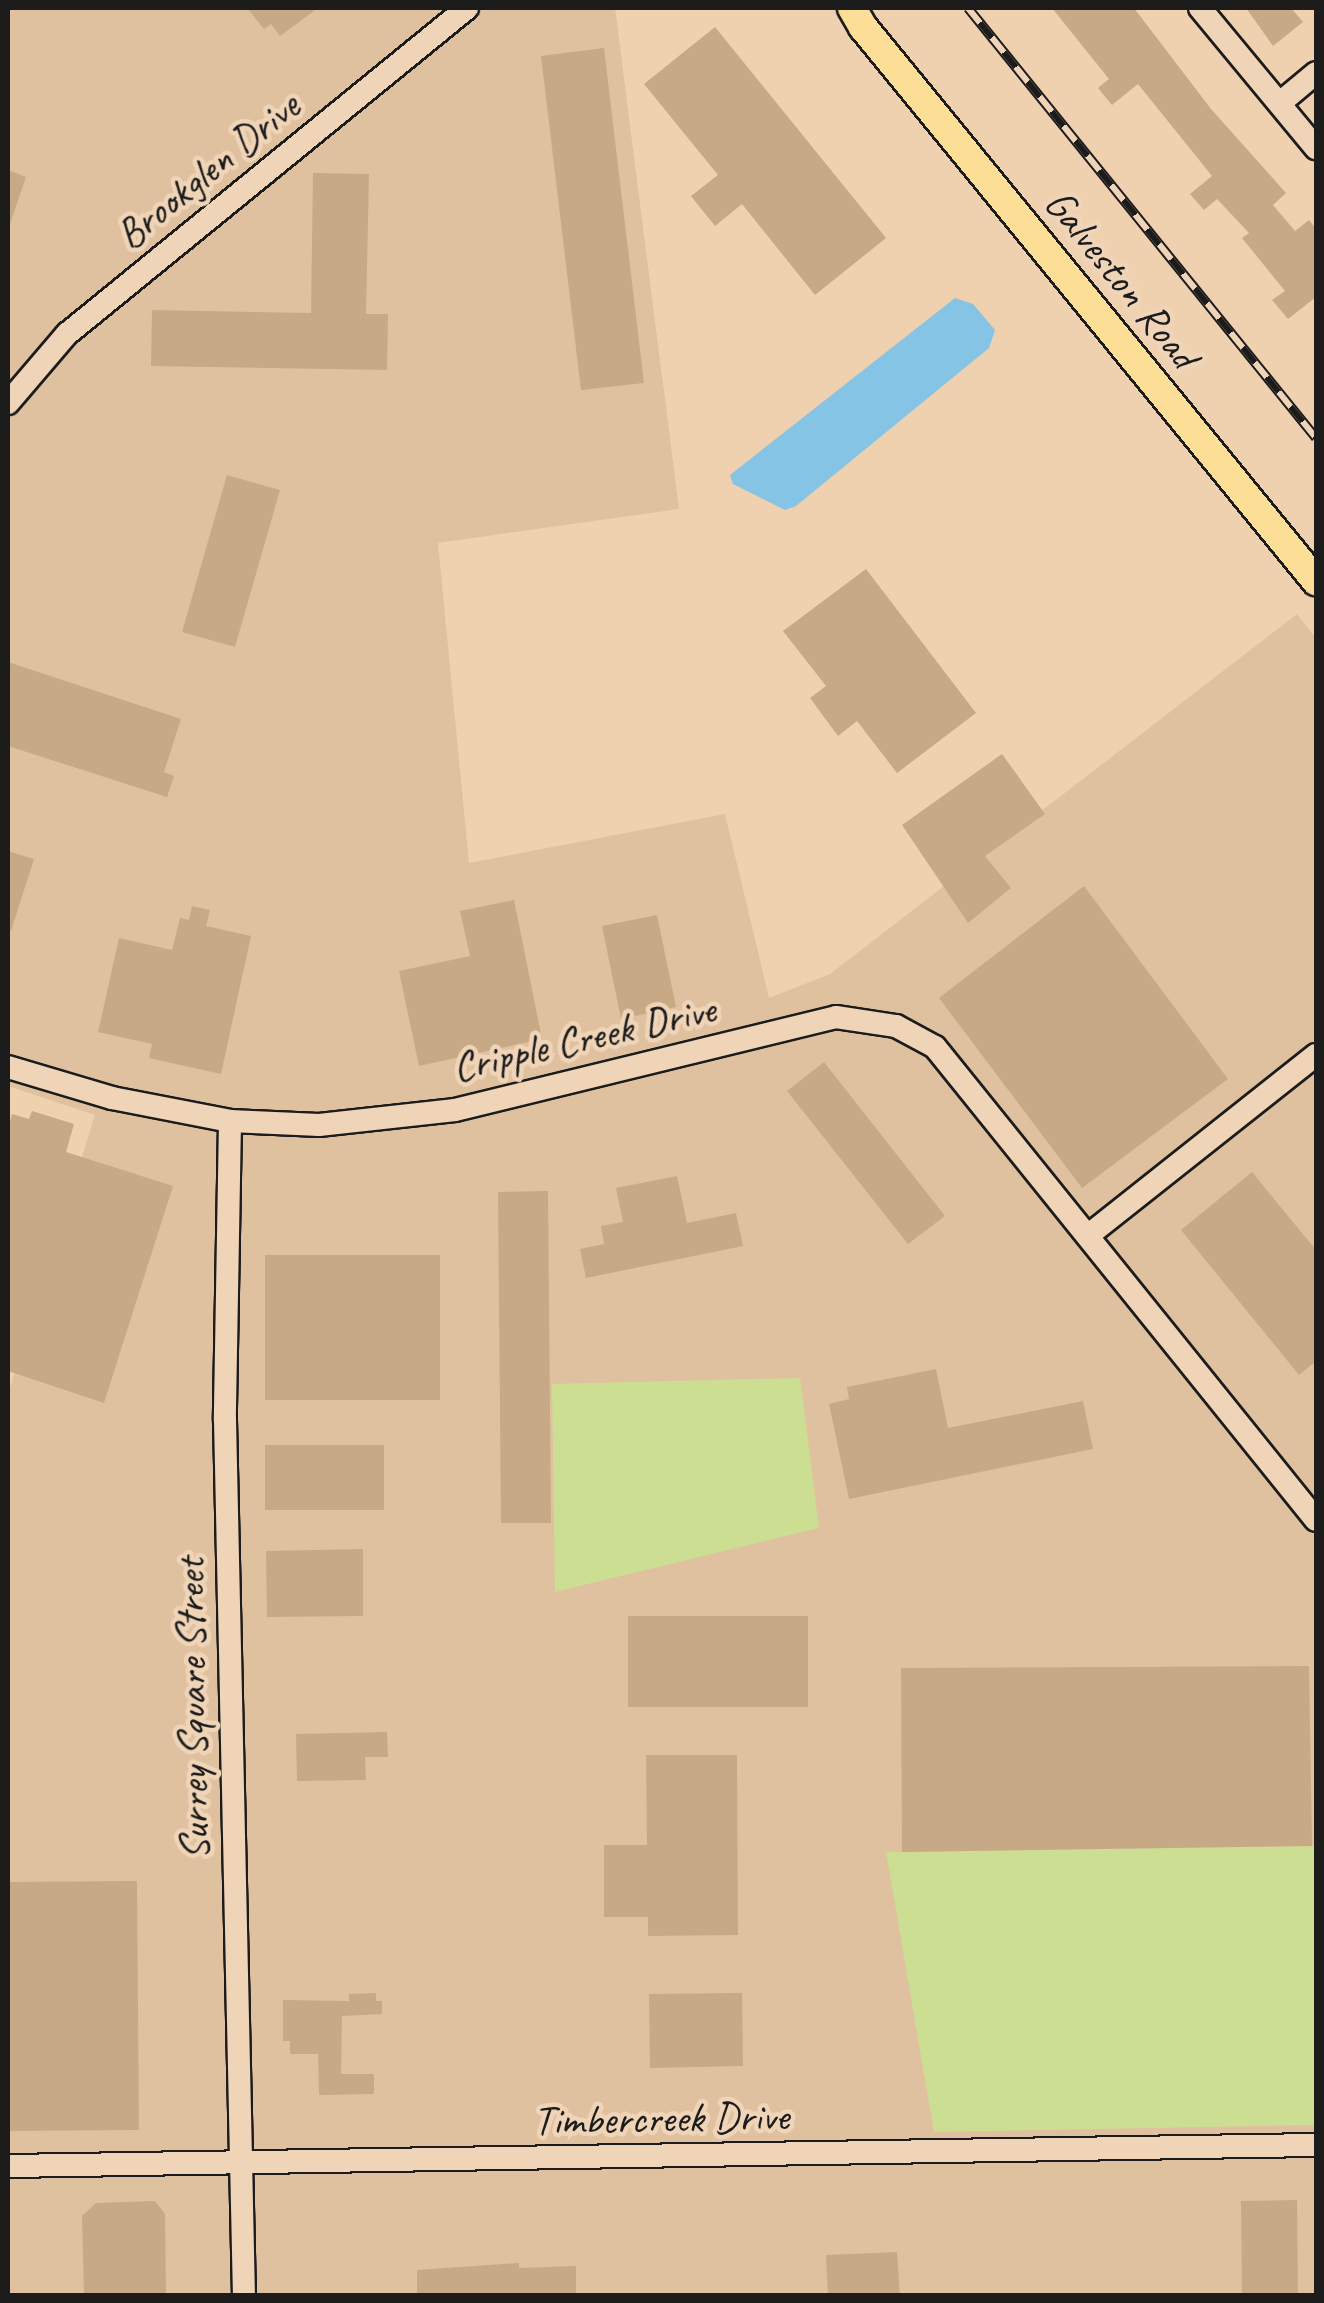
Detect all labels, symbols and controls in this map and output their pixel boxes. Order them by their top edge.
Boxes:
street label: Brookglen Drive [106,82,310,260]
street label: Galveston Road [1033,179,1209,379]
street label: Cripple Creek Drive [447,984,721,1094]
street label: Surrey Square Street [165,1558,221,1860]
street label: Timbercreek Drive [533,2092,789,2146]

